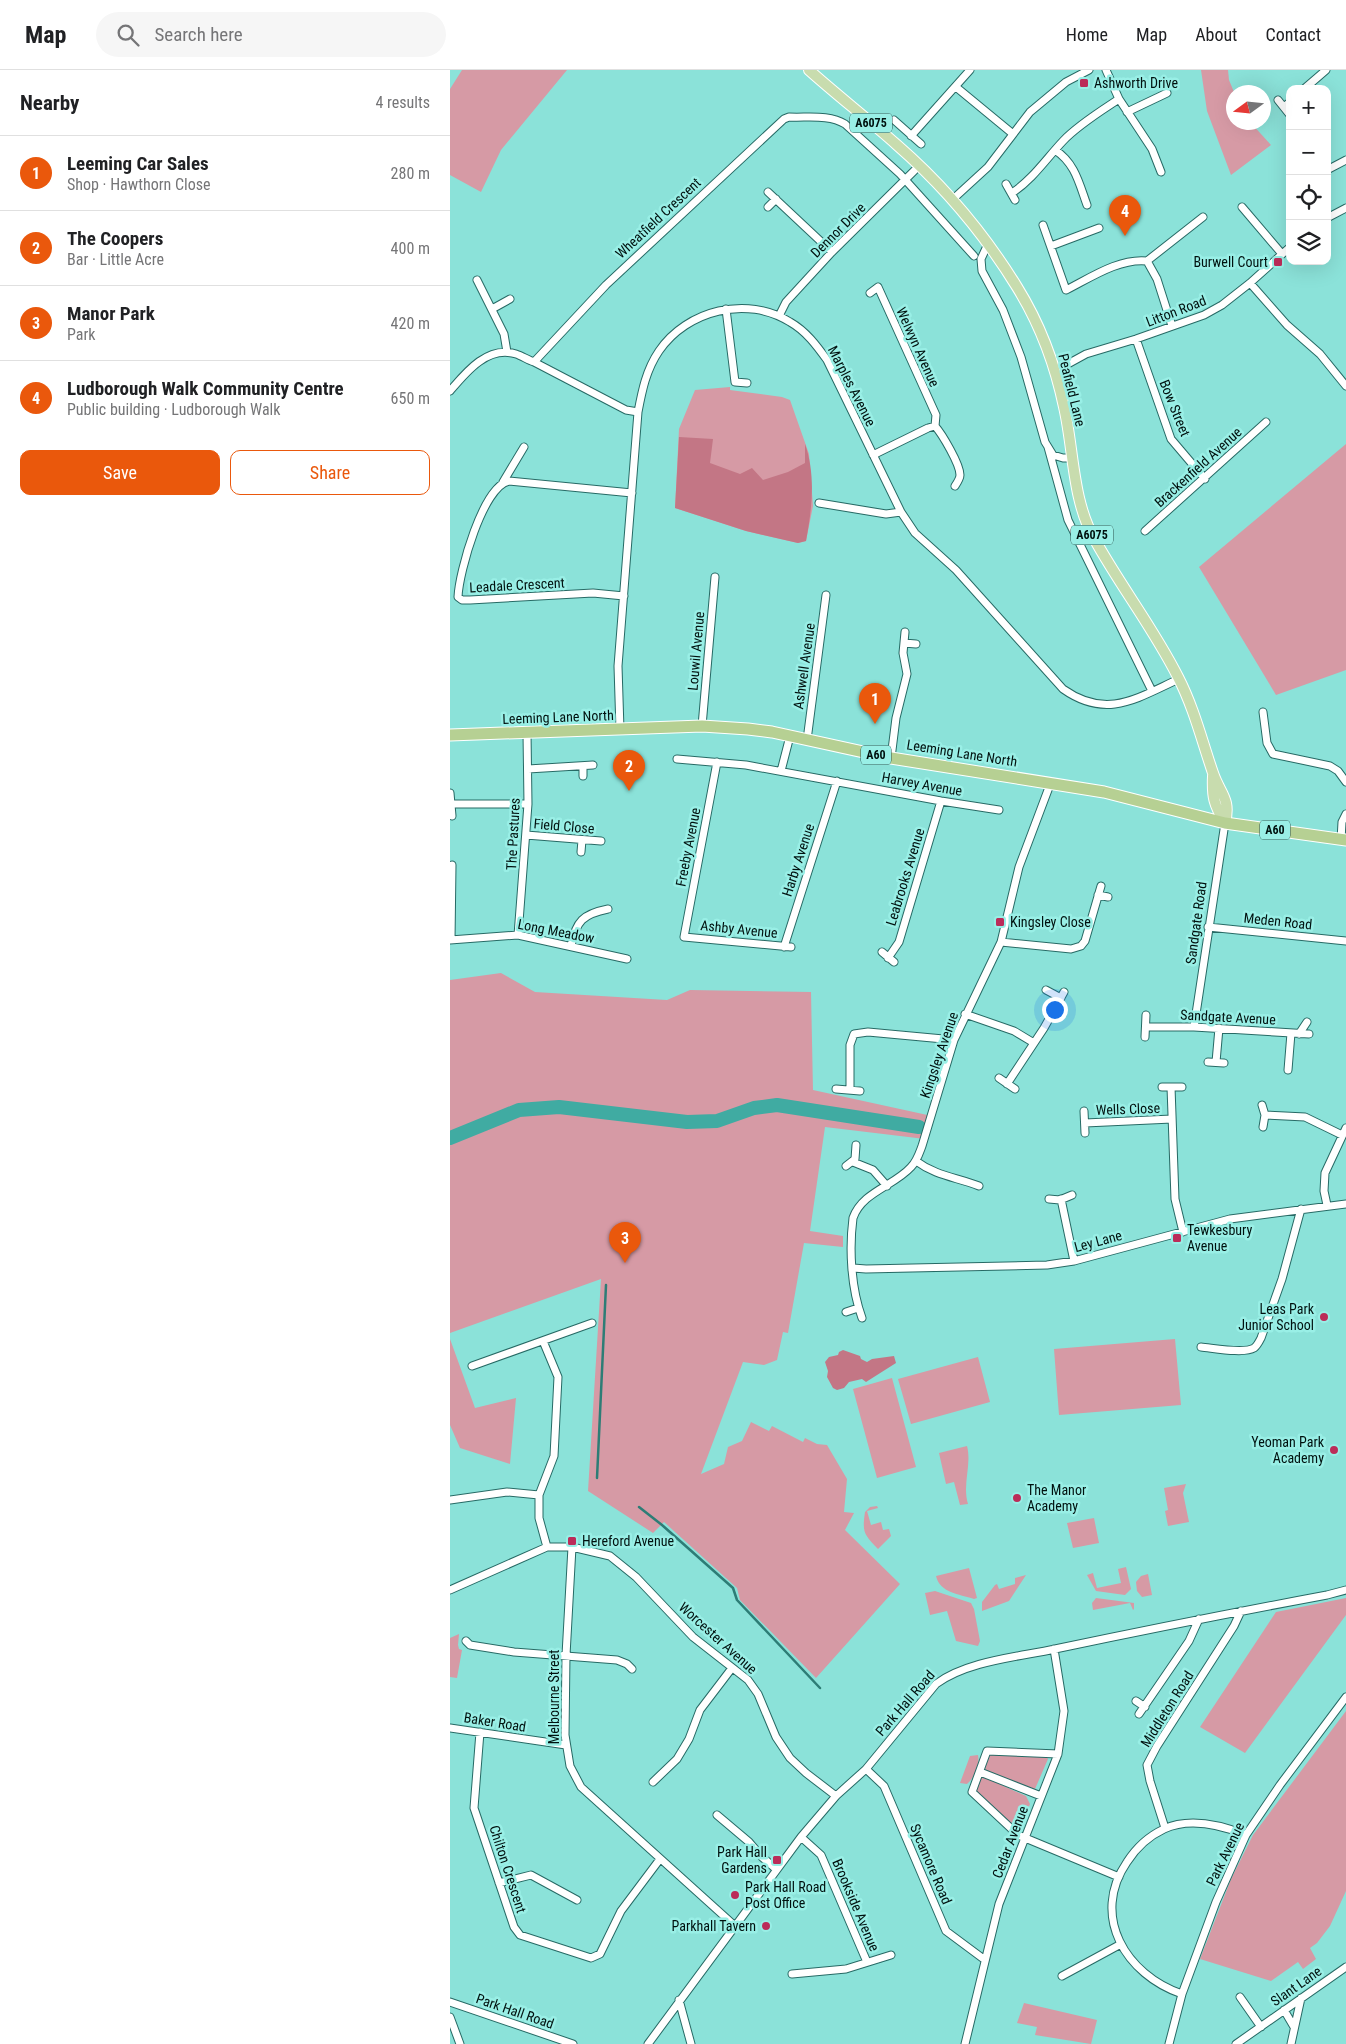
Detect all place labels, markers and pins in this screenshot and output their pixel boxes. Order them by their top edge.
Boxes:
place label: Ashworth Drive [1094,75,1178,91]
marker: Ashworth Drive [1078,77,1090,89]
pin: 4 [1109,195,1141,236]
place label: Burwell Court [1193,254,1268,270]
marker: Burwell Court [1272,256,1284,268]
pin: 1 [859,683,891,724]
pin: 2 [613,750,645,791]
place label: Kingsley Close [1010,914,1091,930]
marker: Kingsley Close [994,916,1006,928]
pin: 3 [609,1222,641,1263]
place label: Tewkesbury Avenue [1187,1222,1252,1254]
marker: Tewkesbury Avenue [1171,1232,1183,1244]
place label: Leas Park Junior School [1238,1301,1315,1333]
marker: Leas Park Junior School [1318,1311,1330,1323]
place label: Yeoman Park Academy [1251,1434,1325,1466]
marker: Yeoman Park Academy [1328,1444,1340,1456]
place label: The Manor Academy [1027,1482,1086,1514]
marker: The Manor Academy [1011,1492,1023,1504]
place label: Hereford Avenue [582,1533,674,1549]
marker: Hereford Avenue [566,1535,578,1547]
place label: Park Hall Gardens [717,1844,767,1876]
marker: Park Hall Gardens [771,1854,783,1866]
place label: Park Hall Road Post Office [745,1879,826,1911]
marker: Park Hall Road Post Office [729,1889,741,1901]
place label: Parkhall Tavern [672,1918,756,1934]
marker: Parkhall Tavern [760,1920,772,1932]

